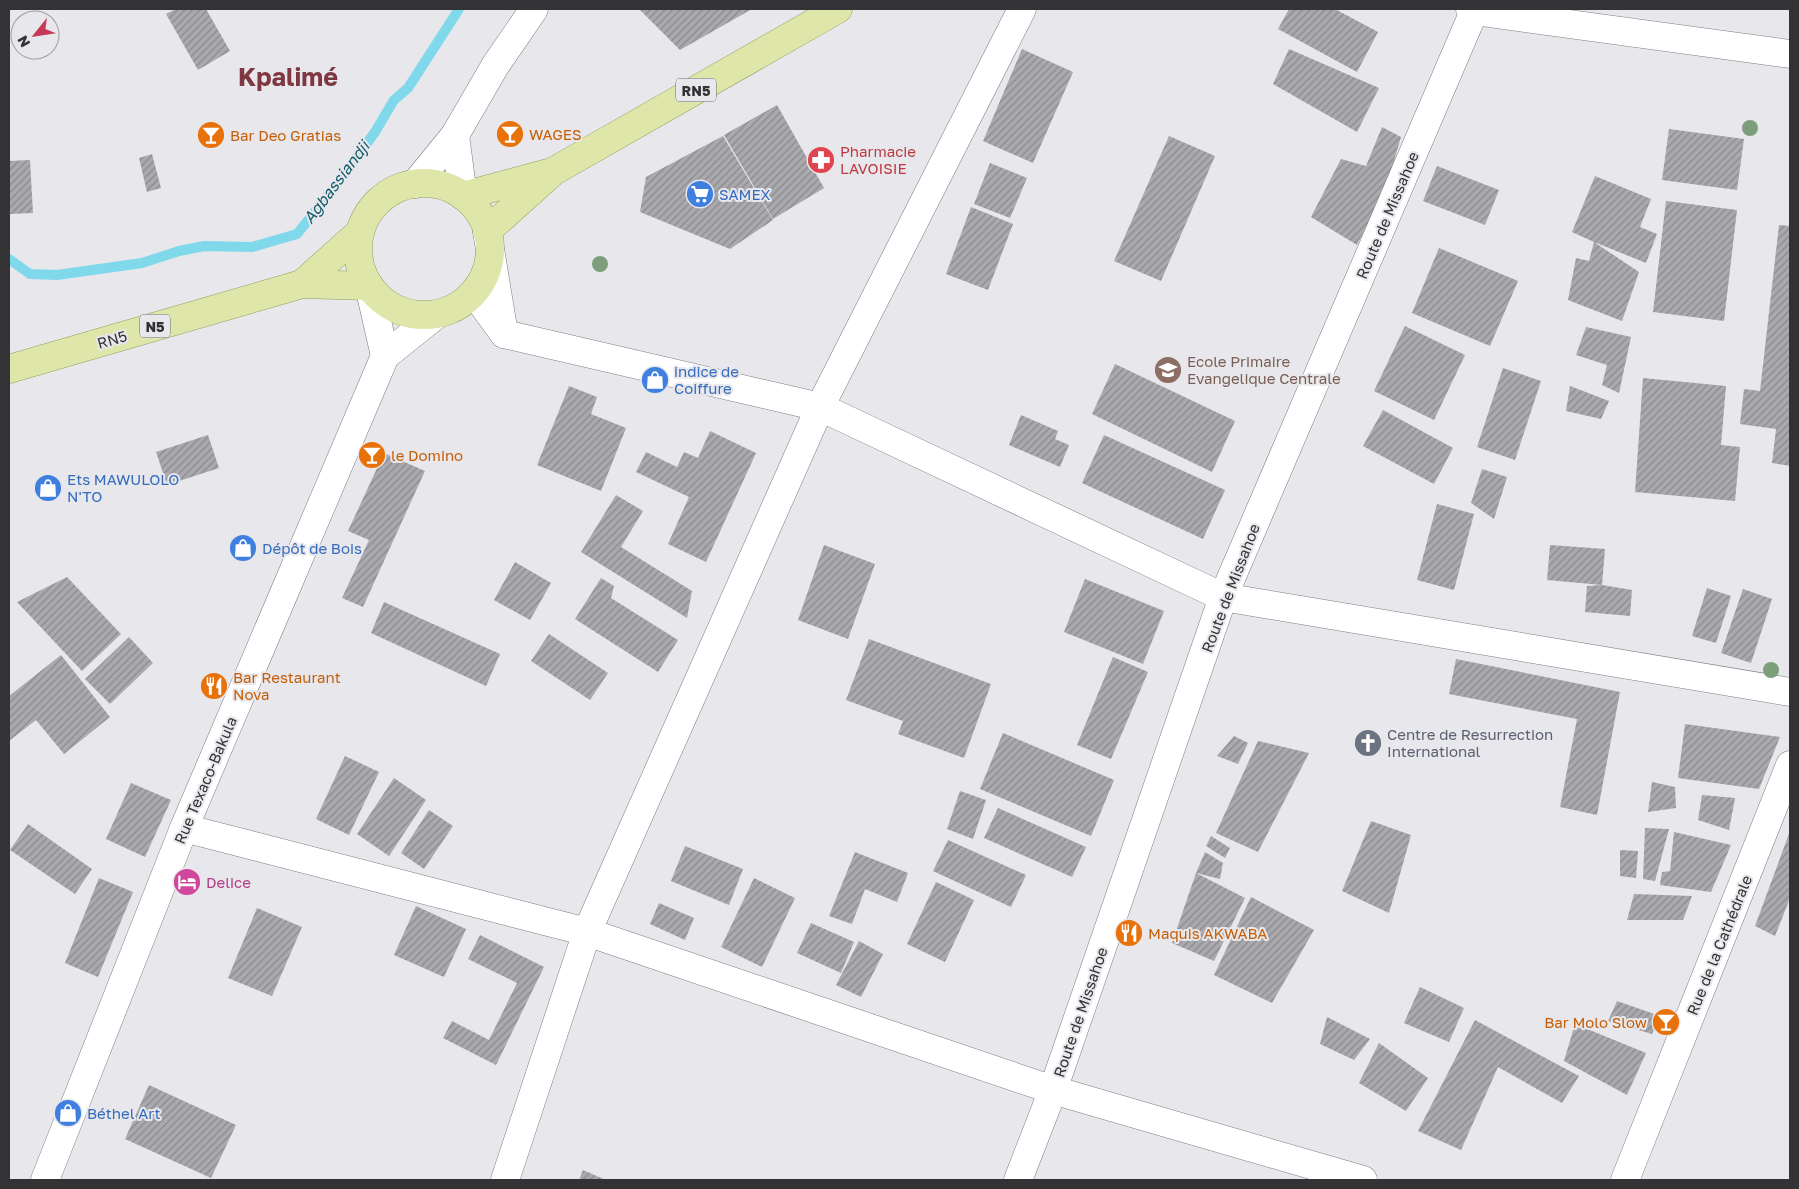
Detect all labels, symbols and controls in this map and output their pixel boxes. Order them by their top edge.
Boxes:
north arrow [10,10,60,60]
text: N [13,33,33,51]
district label: Kpalimé [238,61,338,92]
road number: RN5 [676,78,716,102]
bar icon: WAGES [495,119,525,149]
bar icon: Bar Deo Gratias [196,120,226,150]
place label: WAGES [529,125,582,143]
place label: Bar Deo Gratias [230,126,341,144]
water label: Agbassiandji [299,136,374,227]
place label: Pharmacie LAVOISIE [840,142,916,177]
pharmacy icon: Pharmacie LAVOISIE [806,145,836,175]
street label: Route de Missahoe [1352,148,1422,281]
supermarket icon: SAMEX [685,179,715,209]
place label: SAMEX [719,185,771,203]
road number: N5 [140,314,170,338]
street label: RN5 [95,326,129,352]
place label: Ecole Primaire Evangelique Centrale [1187,352,1341,387]
school or university icon: Ecole Primaire Evangelique Centrale [1153,355,1183,385]
place label: indice de Coiffure [674,362,739,397]
shop icon: indice de Coiffure [640,365,670,395]
bar icon: le Domino [357,440,387,470]
place label: le Domino [391,446,463,464]
place label: Ets MAWULOLO N'TO [67,470,179,505]
shop icon: Ets MAWULOLO N'TO [33,473,63,503]
street label: Route de Missahoe [1197,521,1263,655]
shop icon: Dépôt de Bois [228,533,258,563]
place label: Dépôt de Bois [262,539,362,557]
place label: Bar Restaurant Nova [233,668,341,703]
restaurant icon: Bar Restaurant Nova [199,671,229,701]
street label: Rue Texaco-Bakula [170,714,240,846]
place label: Centre de Resurrection International [1387,725,1553,760]
church icon: Centre de Resurrection International [1353,728,1383,758]
hotel icon: Delice [172,867,202,897]
street label: Rue de la Cathédrale [1683,872,1755,1018]
place label: Delice [206,873,251,891]
restaurant icon: Maquis AKWABA [1114,918,1144,948]
place label: Maquis AKWABA [1148,924,1267,942]
street label: Route de Missahoe [1049,944,1111,1079]
bar icon: Bar Molo Slow [1651,1007,1681,1037]
place label: Bar Molo Slow [1544,1013,1647,1031]
shop icon: Béthel Art [53,1098,83,1128]
place label: Béthel Art [87,1104,160,1122]

